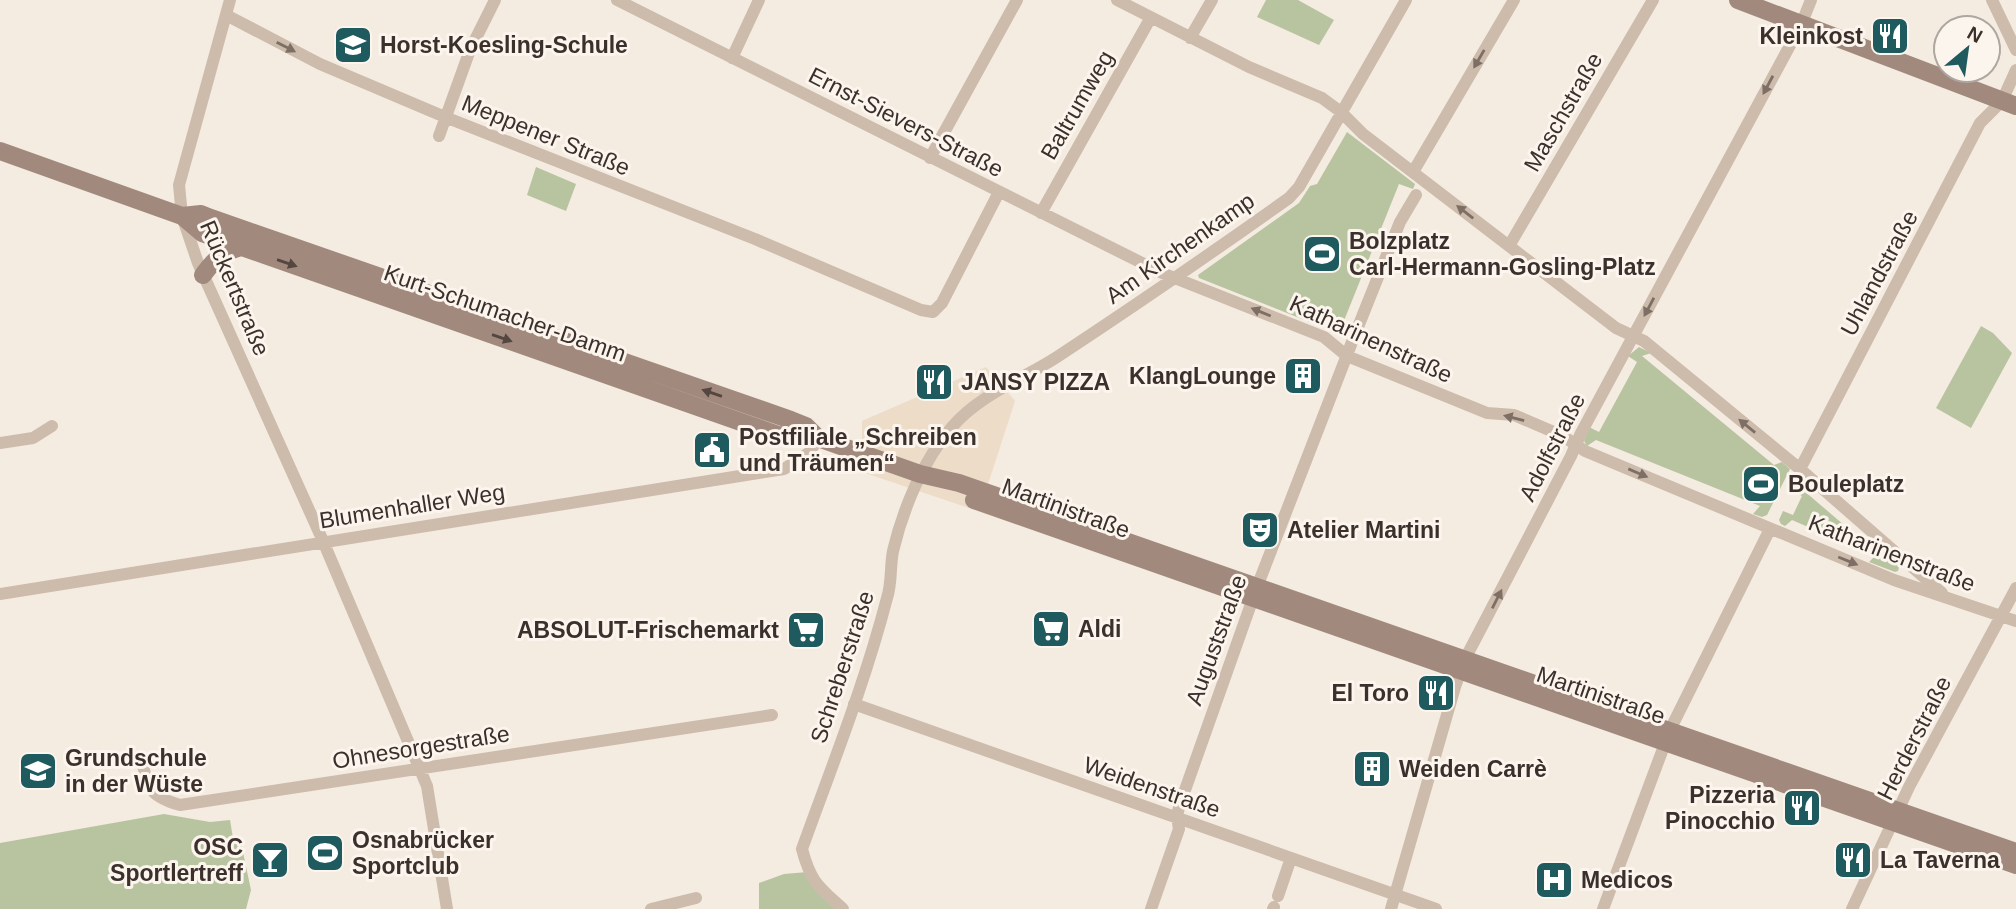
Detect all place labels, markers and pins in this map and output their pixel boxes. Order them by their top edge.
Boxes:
restaurant icon: Kleinkost [1869,15,1911,57]
place label: Kleinkost [1759,23,1863,49]
school or university icon: Horst-Koesling-Schule [332,24,374,66]
place label: Horst-Koesling-Schule [380,32,628,58]
place label: Bolzplatz Carl-Hermann-Gosling-Platz [1349,228,1656,280]
sports icon: Bolzplatz Carl-Hermann-Gosling-Platz [1301,233,1343,275]
building icon: KlangLounge [1282,355,1324,397]
restaurant icon: JANSY PIZZA [913,361,955,403]
place label: KlangLounge [1129,363,1276,389]
place label: JANSY PIZZA [961,369,1110,395]
place label: Postfiliale „Schreiben und Träumen“ [739,424,977,476]
public building icon: Postfiliale „Schreiben und Träumen“ [691,429,733,471]
sports icon: Bouleplatz [1740,463,1782,505]
place label: Bouleplatz [1788,471,1904,497]
theatre icon: Atelier Martini [1239,509,1281,551]
place label: Atelier Martini [1287,517,1440,543]
supermarket icon: Aldi [1030,608,1072,650]
supermarket icon: ABSOLUT-Frischemarkt [785,609,827,651]
place label: Aldi [1078,616,1121,642]
place label: ABSOLUT-Frischemarkt [517,617,779,643]
restaurant icon: El Toro [1415,672,1457,714]
place label: El Toro [1331,680,1409,706]
place label: Grundschule in der Wüste [65,745,207,797]
building icon: Weiden Carrè [1351,748,1393,790]
school or university icon: Grundschule in der Wüste [17,750,59,792]
place label: Weiden Carrè [1399,756,1547,782]
place label: Pizzeria Pinocchio [1665,782,1775,834]
restaurant icon: Pizzeria Pinocchio [1781,787,1823,829]
place label: Osnabrücker Sportclub [352,827,494,879]
sports icon: Osnabrücker Sportclub [304,832,346,874]
place label: OSC Sportlertreff [110,834,243,886]
bar icon: OSC Sportlertreff [249,839,291,881]
restaurant icon: La Taverna [1832,839,1874,881]
place label: La Taverna [1880,847,2000,873]
hospital icon: Medicos [1533,859,1575,901]
place label: Medicos [1581,867,1673,893]

